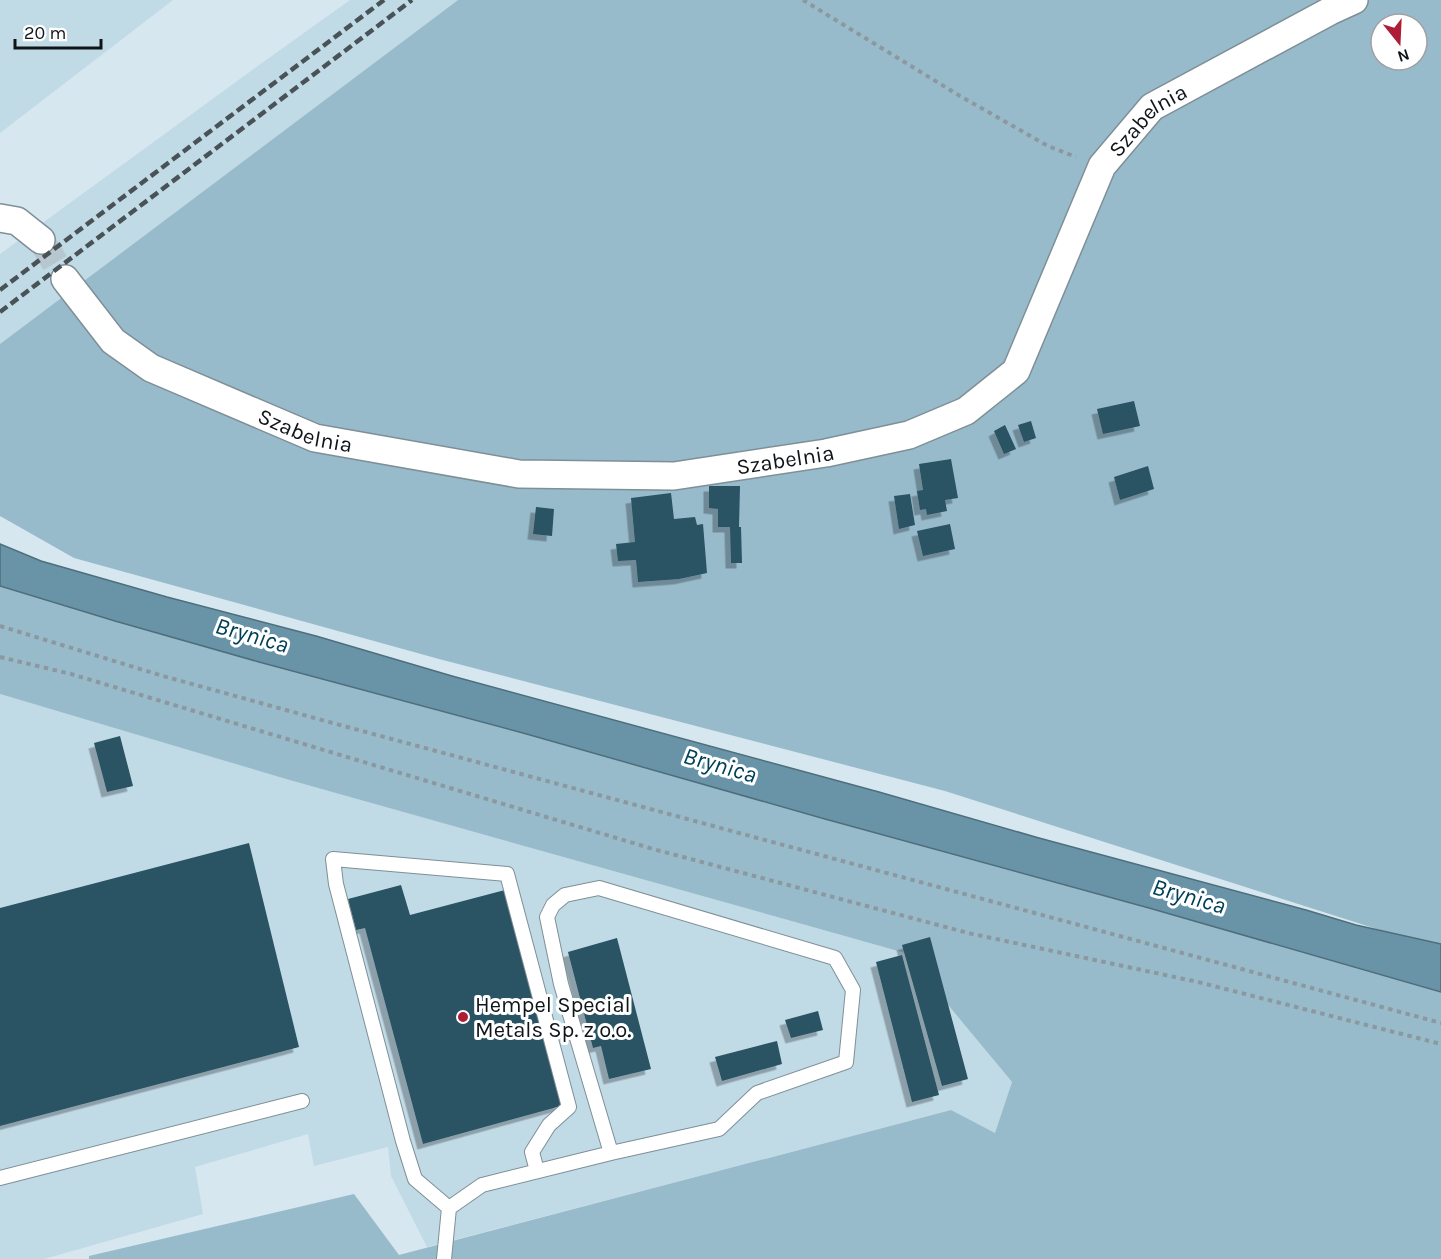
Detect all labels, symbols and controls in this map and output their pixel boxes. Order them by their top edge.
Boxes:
scale bar [15,12,100,50]
north arrow [1369,12,1429,72]
text: 20 m [24,22,66,44]
text: N [1395,45,1412,67]
street label: Szabelnia [1103,79,1192,162]
street label: Szabelnia [254,403,354,458]
street label: Szabelnia [735,440,837,480]
water label: Brynica [212,611,292,659]
water label: Brynica [680,741,760,789]
water label: Brynica [1149,872,1229,920]
place label: Hempel Special Metals Sp. z o.o. [475,992,631,1043]
marker: Hempel Special Metals Sp. z o.o. [456,1010,470,1024]

